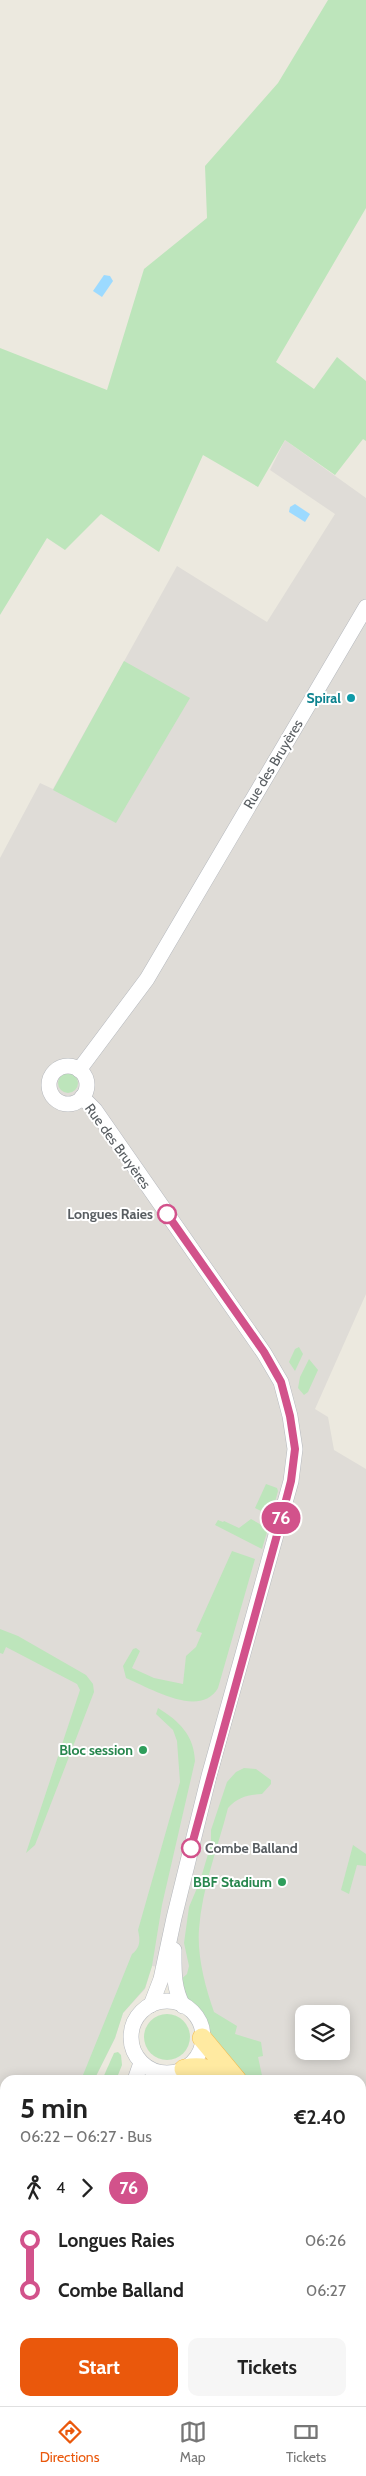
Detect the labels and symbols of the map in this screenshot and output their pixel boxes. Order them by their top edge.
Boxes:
place label: Spiral [306,689,341,707]
marker: Spiral [345,692,357,704]
street label: Rue des Bruyères [239,716,307,812]
street label: Rue des Bruyères [81,1100,155,1192]
marker: Longues Raies [157,1204,177,1224]
place label: Longues Raies [67,1205,153,1223]
line badge: 76 [258,1502,304,1534]
place label: Bloc session [59,1741,133,1759]
marker: Bloc session [137,1744,149,1756]
marker: Combe Balland [181,1838,201,1858]
place label: Combe Balland [205,1839,298,1857]
place label: BBF Stadium [193,1873,272,1891]
marker: BBF Stadium [276,1876,288,1888]

